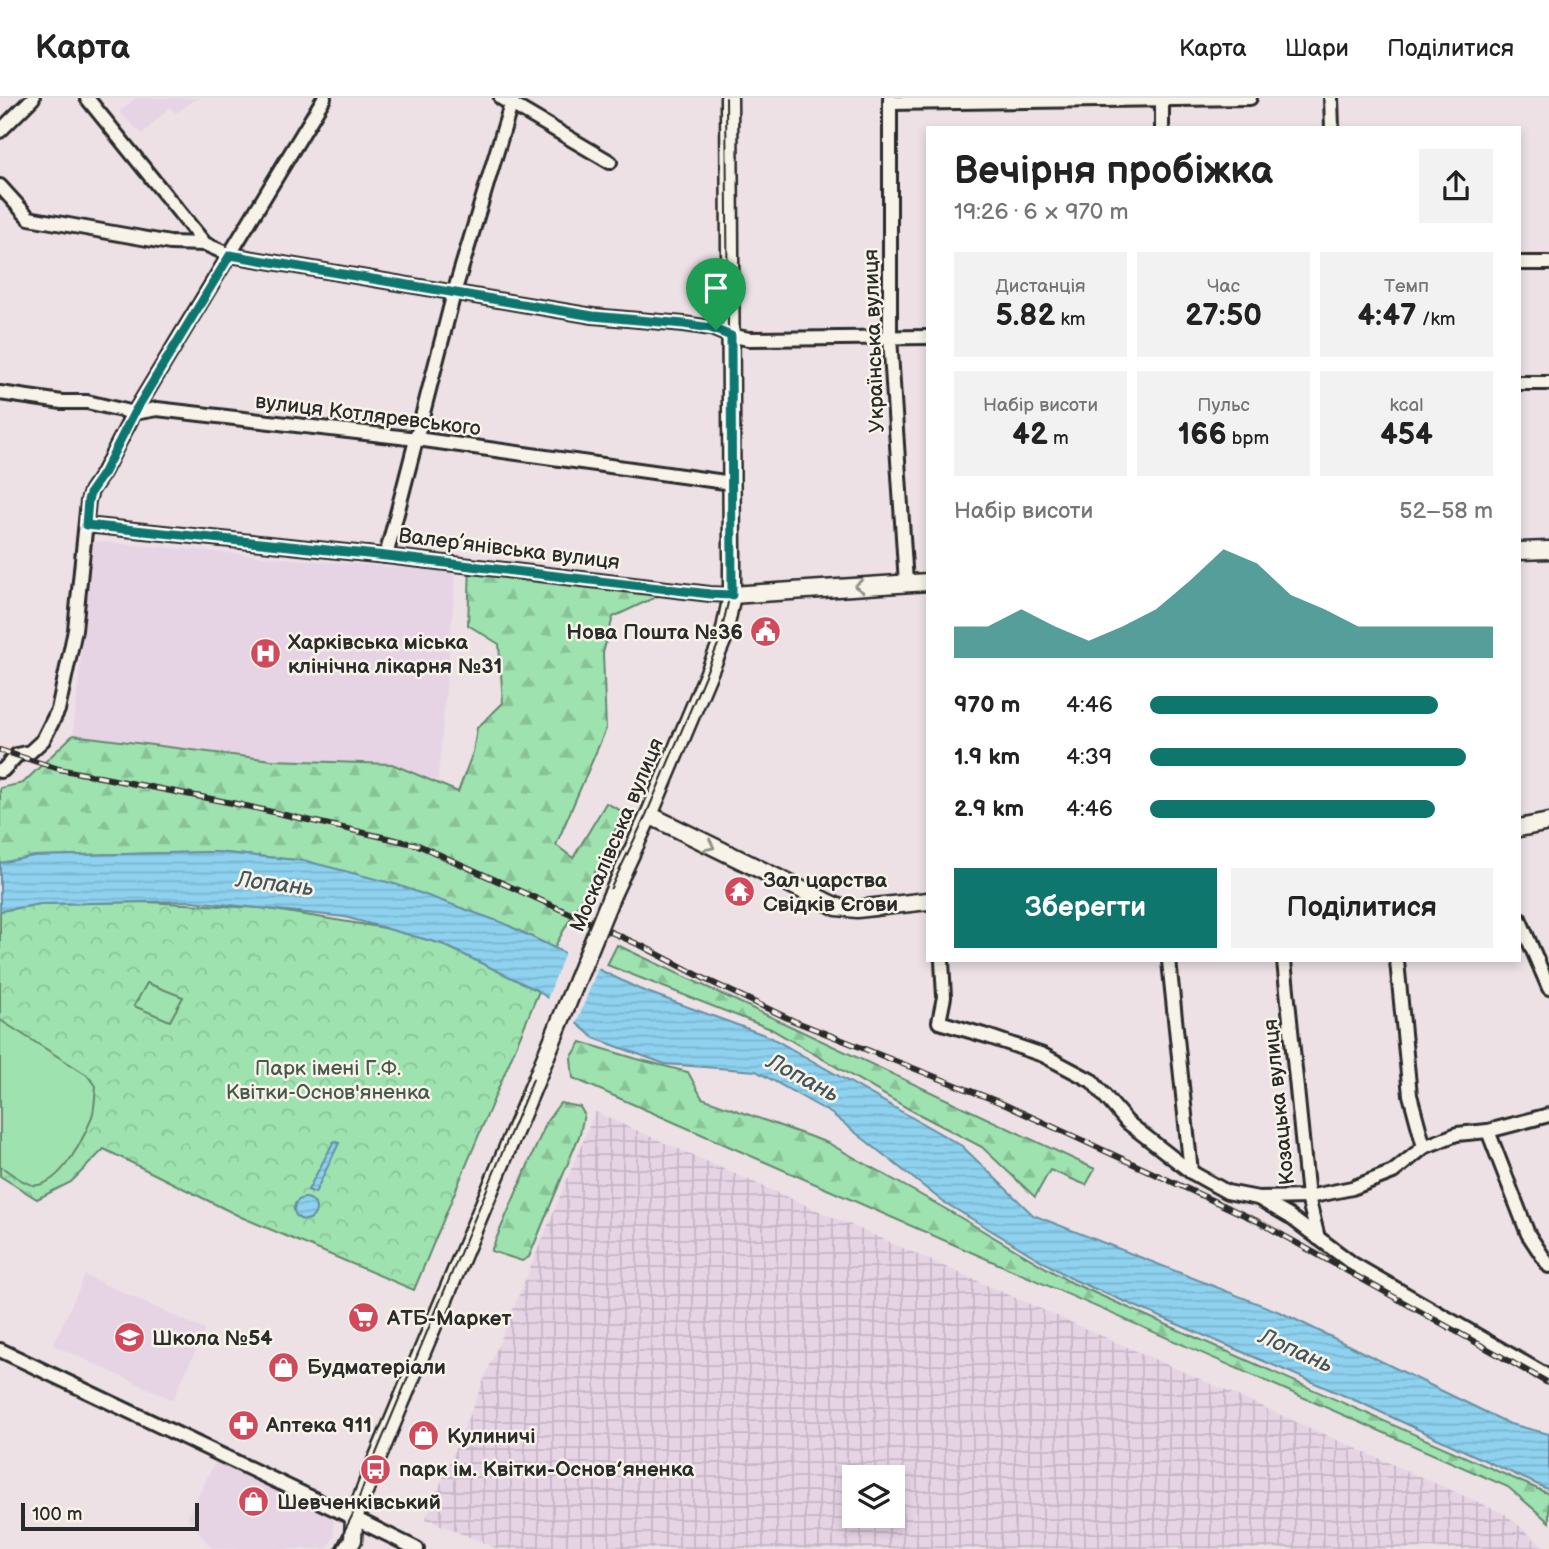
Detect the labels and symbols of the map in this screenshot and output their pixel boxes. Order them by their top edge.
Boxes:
street label: Українська вулиця [858,249,890,433]
pin [686,258,746,330]
street label: вулиця Котляревського [254,389,482,441]
street label: Валер’янівська вулиця [397,523,621,575]
one-way arrow [854,578,865,593]
public building icon: Нова Пошта №36 [749,615,783,649]
place label: Нова Пошта №36 [566,620,743,645]
place label: Харківська міська клінічна лікарня №31 [287,630,502,679]
hospital icon: Харківська міська клінічна лікарня №31 [248,637,282,671]
street label: Москалівська вулиця [565,734,669,936]
one-way arrow [703,837,715,851]
water label: Лопань [233,865,315,903]
place label: Зал царства Свідків Єгови [763,868,898,917]
temple icon: Зал царства Свідків Єгови [723,875,757,909]
street label: Козацька вулиця [1258,1018,1300,1186]
water label: Лопань [760,1046,844,1109]
park label: Парк імені Г.Ф. Квітки-Основ'яненка [226,1056,431,1105]
supermarket icon: АТБ-Маркет [347,1301,381,1335]
place label: АТБ-Маркет [386,1306,511,1331]
school or university icon: Школа №54 [112,1321,146,1355]
water label: Лопань [1253,1322,1337,1380]
place label: Школа №54 [152,1326,273,1351]
shop icon: Будматеріали [267,1350,301,1384]
place label: Будматеріали [307,1355,446,1380]
pharmacy icon: Аптека 911 [226,1408,260,1442]
place label: Аптека 911 [265,1413,372,1438]
shop icon: Кулиничі [407,1419,441,1453]
place label: Кулиничі [447,1424,536,1449]
bus stop icon: парк ім. Квітки-Основ’яненка [359,1452,393,1486]
place label: парк ім. Квітки-Основ’яненка [399,1457,695,1482]
shop icon: Шевченківський [237,1485,271,1519]
place label: Шевченківський [277,1490,441,1515]
scale bar [21,1500,200,1532]

